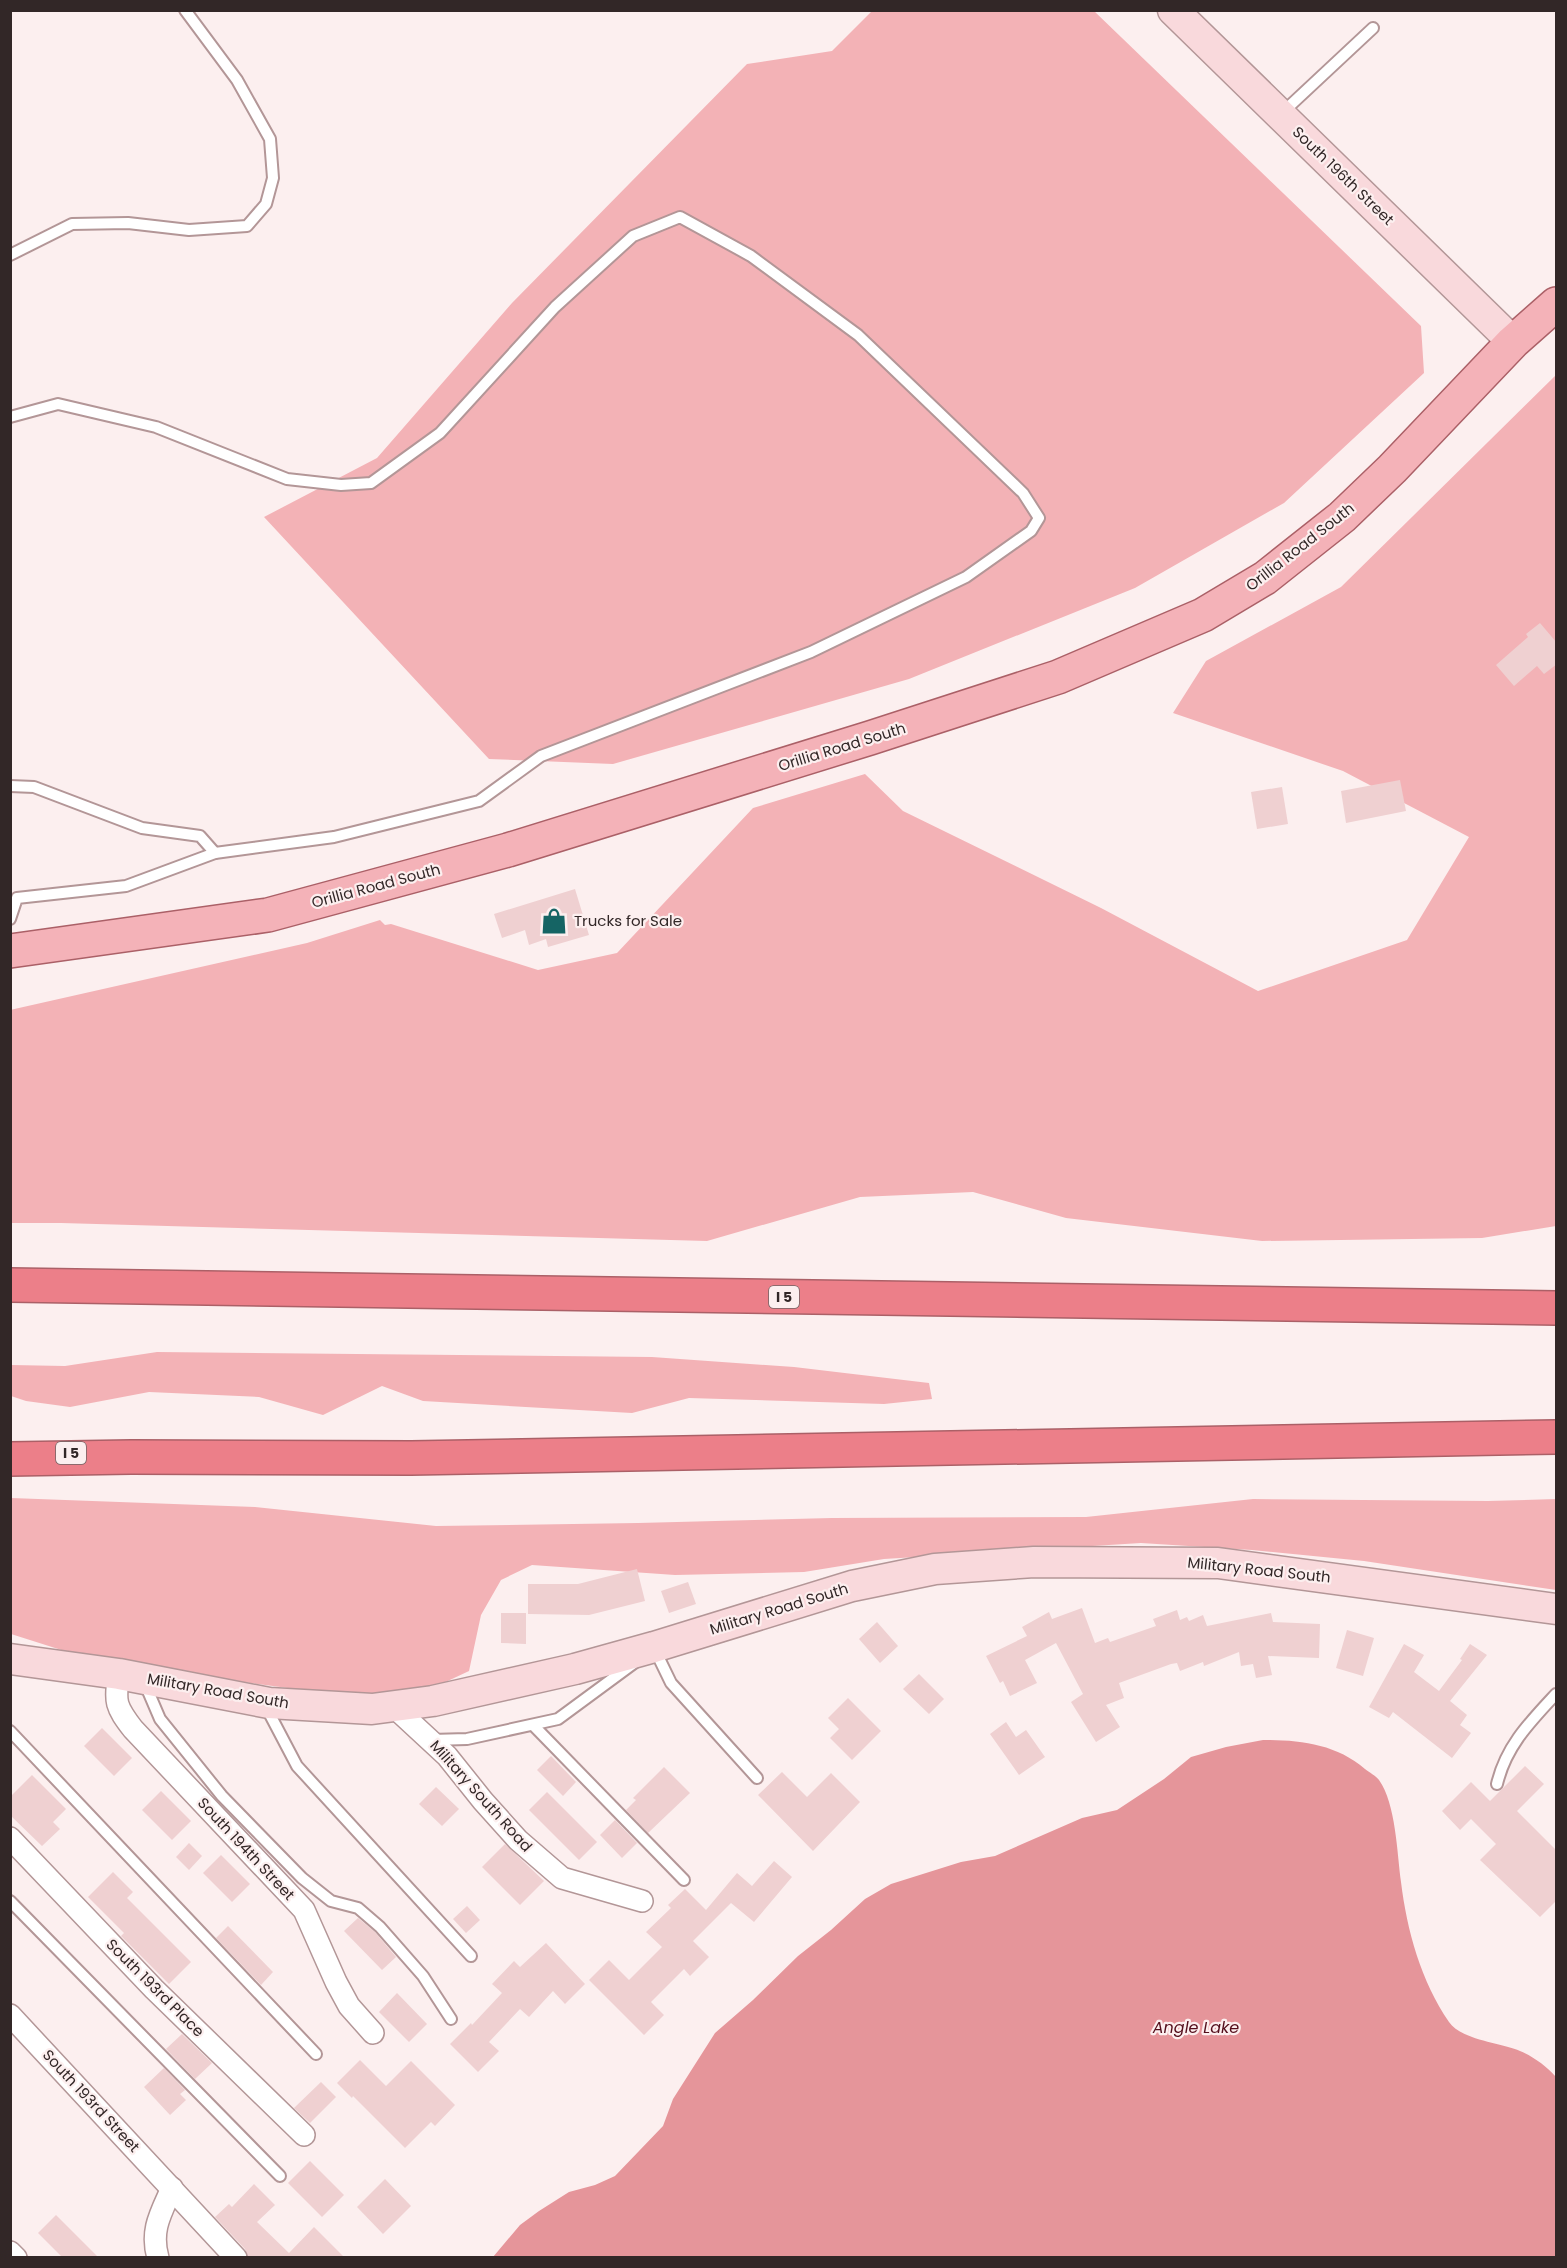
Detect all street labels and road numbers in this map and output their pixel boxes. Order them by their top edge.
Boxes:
street label: South 196th Street [1288,122,1399,230]
street label: Orillia Road South [1241,498,1358,596]
street label: Orillia Road South [775,717,908,776]
street label: Orillia Road South [309,858,443,913]
road number: I 5 [769,1286,799,1308]
road number: I 5 [56,1442,86,1464]
street label: Military Road South [1186,1552,1332,1587]
street label: Military Road South [707,1577,851,1640]
street label: Military Road South [146,1668,291,1713]
street label: Military South Road [425,1735,537,1856]
street label: South 194th Street [193,1793,300,1905]
street label: South 193rd Place [102,1934,209,2041]
street label: South 193rd Street [38,2045,145,2157]

